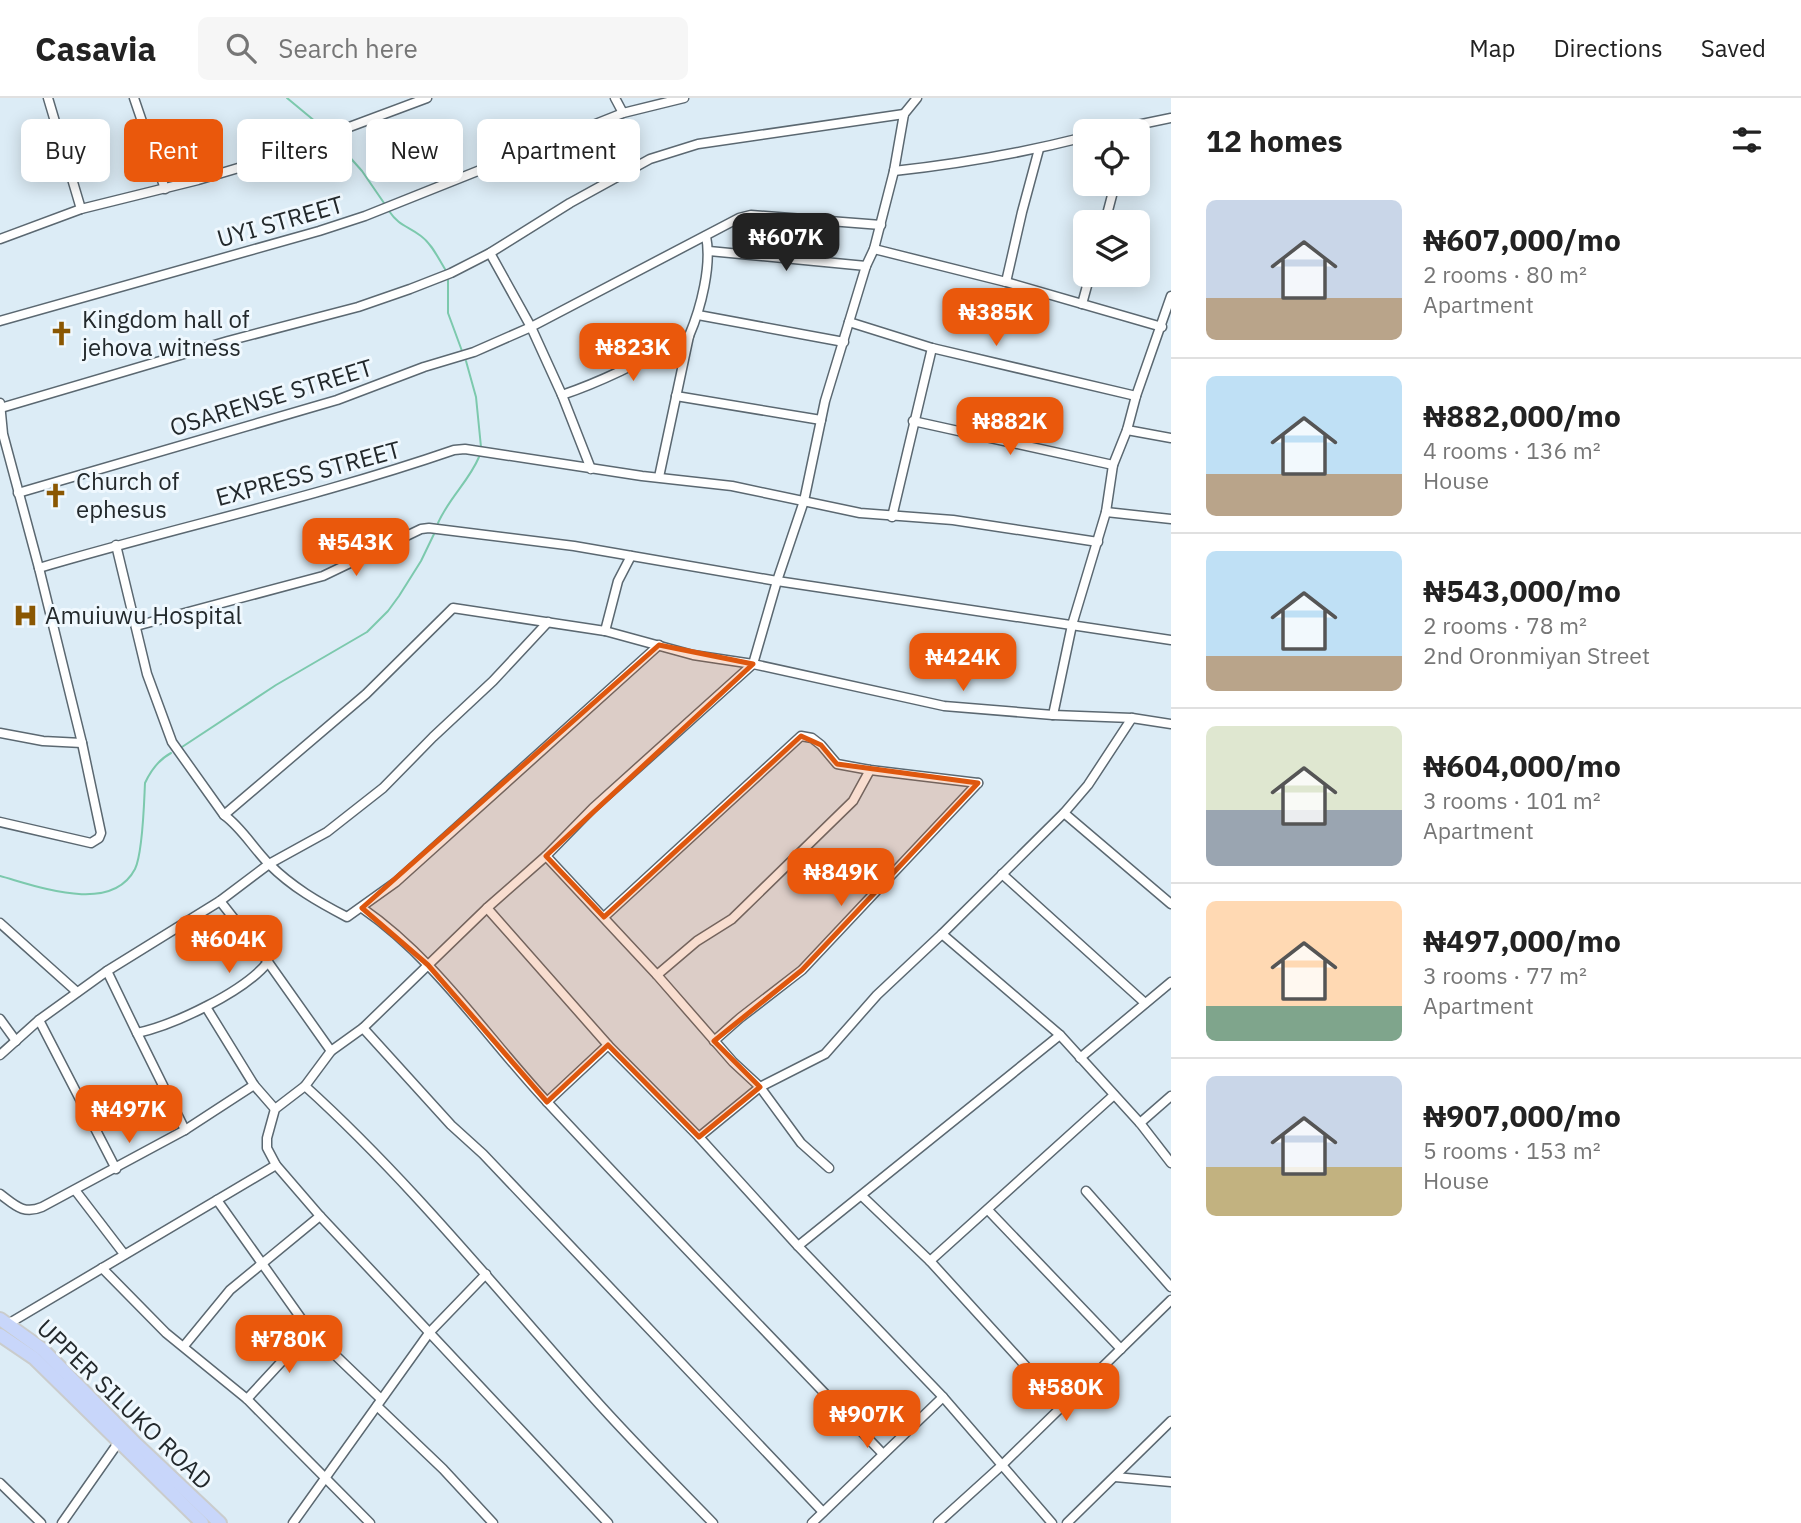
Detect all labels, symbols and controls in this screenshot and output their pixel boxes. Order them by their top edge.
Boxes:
search box [198,17,688,80]
text: Casavia [35,27,156,70]
icon: search [222,29,260,67]
text: Search here [278,31,418,65]
text: Map [1469,32,1515,64]
text: Directions [1553,32,1663,64]
text: Saved [1701,32,1766,64]
chip: Buy [21,119,110,182]
chip: Rent [124,119,223,182]
chip: Filters [237,119,352,182]
chip: New [366,119,463,182]
chip: Apartment [477,119,640,182]
map controls [1073,119,1150,287]
button: locate [1073,119,1150,196]
text: 12 homes [1206,121,1343,160]
icon: filters [1728,121,1766,159]
street label: UYI STREET [213,188,347,254]
button: layers [1073,210,1150,287]
pin: ₦607K [737,214,835,273]
text: ₦607,000/mo [1423,220,1621,259]
text: ₦607K [748,221,824,251]
icon: home [1262,228,1346,312]
text: 2 rooms · 80 m² [1423,259,1587,289]
pin: ₦385K [947,288,1045,348]
text: Apartment [1423,289,1534,319]
text: ₦385K [958,296,1034,326]
place label: Kingdom hall of jehova witness [82,303,250,363]
church icon: Kingdom hall of jehova witness [48,319,76,347]
pin: ₦823K [584,324,682,383]
text: ₦823K [595,331,671,361]
street label: OSARENSE STREET [166,351,377,443]
text: ₦882,000/mo [1423,396,1621,435]
pin: ₦882K [961,398,1059,457]
icon: home [1262,404,1346,488]
text: ₦882K [972,405,1048,435]
street label: EXPRESS STREET [212,433,404,513]
text: 4 rooms · 136 m² [1423,435,1601,465]
place label: Church of ephesus [76,465,180,525]
text: House [1423,465,1489,495]
church icon: Church of ephesus [42,481,70,509]
pin: ₦543K [307,518,405,578]
text: ₦543K [318,526,394,556]
text: ₦543,000/mo [1423,571,1621,610]
icon: home [1262,579,1346,663]
place label: Amuiuwu Hospital [45,599,242,631]
hospital icon: Amuiuwu Hospital [11,601,39,629]
text: 2 rooms · 78 m² [1423,610,1587,640]
pin: ₦424K [914,634,1012,693]
text: 2nd Oronmiyan Street [1423,640,1650,670]
text: ₦424K [925,641,1001,671]
text: ₦604,000/mo [1423,746,1621,785]
icon: home [1262,754,1346,838]
text: 3 rooms · 101 m² [1423,785,1601,815]
text: Apartment [1423,815,1534,845]
pin: ₦849K [792,848,890,908]
text: ₦849K [803,856,879,886]
pin: ₦604K [180,916,278,975]
text: ₦497,000/mo [1423,921,1621,960]
text: ₦604K [191,923,267,953]
icon: home [1262,929,1346,1013]
text: 3 rooms · 77 m² [1423,960,1587,990]
text: Apartment [1423,990,1534,1020]
pin: ₦497K [80,1086,178,1145]
text: ₦497K [91,1093,167,1123]
text: ₦907,000/mo [1423,1096,1621,1135]
icon: home [1262,1104,1346,1188]
text: 5 rooms · 153 m² [1423,1135,1601,1165]
text: House [1423,1165,1489,1195]
street label: UPPER SILUKO ROAD [30,1312,220,1496]
pin: ₦780K [240,1316,338,1375]
text: ₦780K [251,1323,327,1353]
pin: ₦580K [1017,1364,1115,1423]
text: ₦580K [1028,1371,1104,1401]
pin: ₦907K [818,1390,916,1450]
text: ₦907K [829,1398,905,1428]

